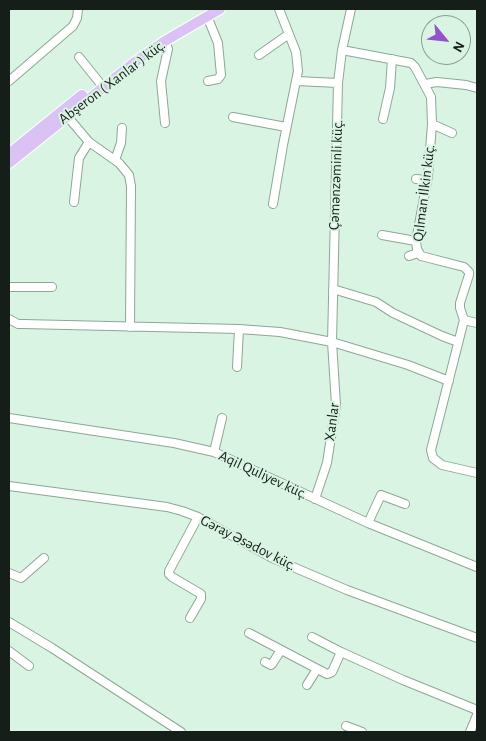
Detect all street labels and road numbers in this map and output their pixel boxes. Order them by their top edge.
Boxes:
street label: Abşeron ( Xanlar ) küç. [55,36,169,128]
street label: Çəmənzəminli küç. [325,120,347,230]
street label: Qılman İlkin küç. [409,144,439,242]
street label: Xanlar [321,402,343,442]
street label: Aqil Quliyev küç. [216,447,310,503]
street label: Gəray Əsədov küç. [197,511,299,575]

